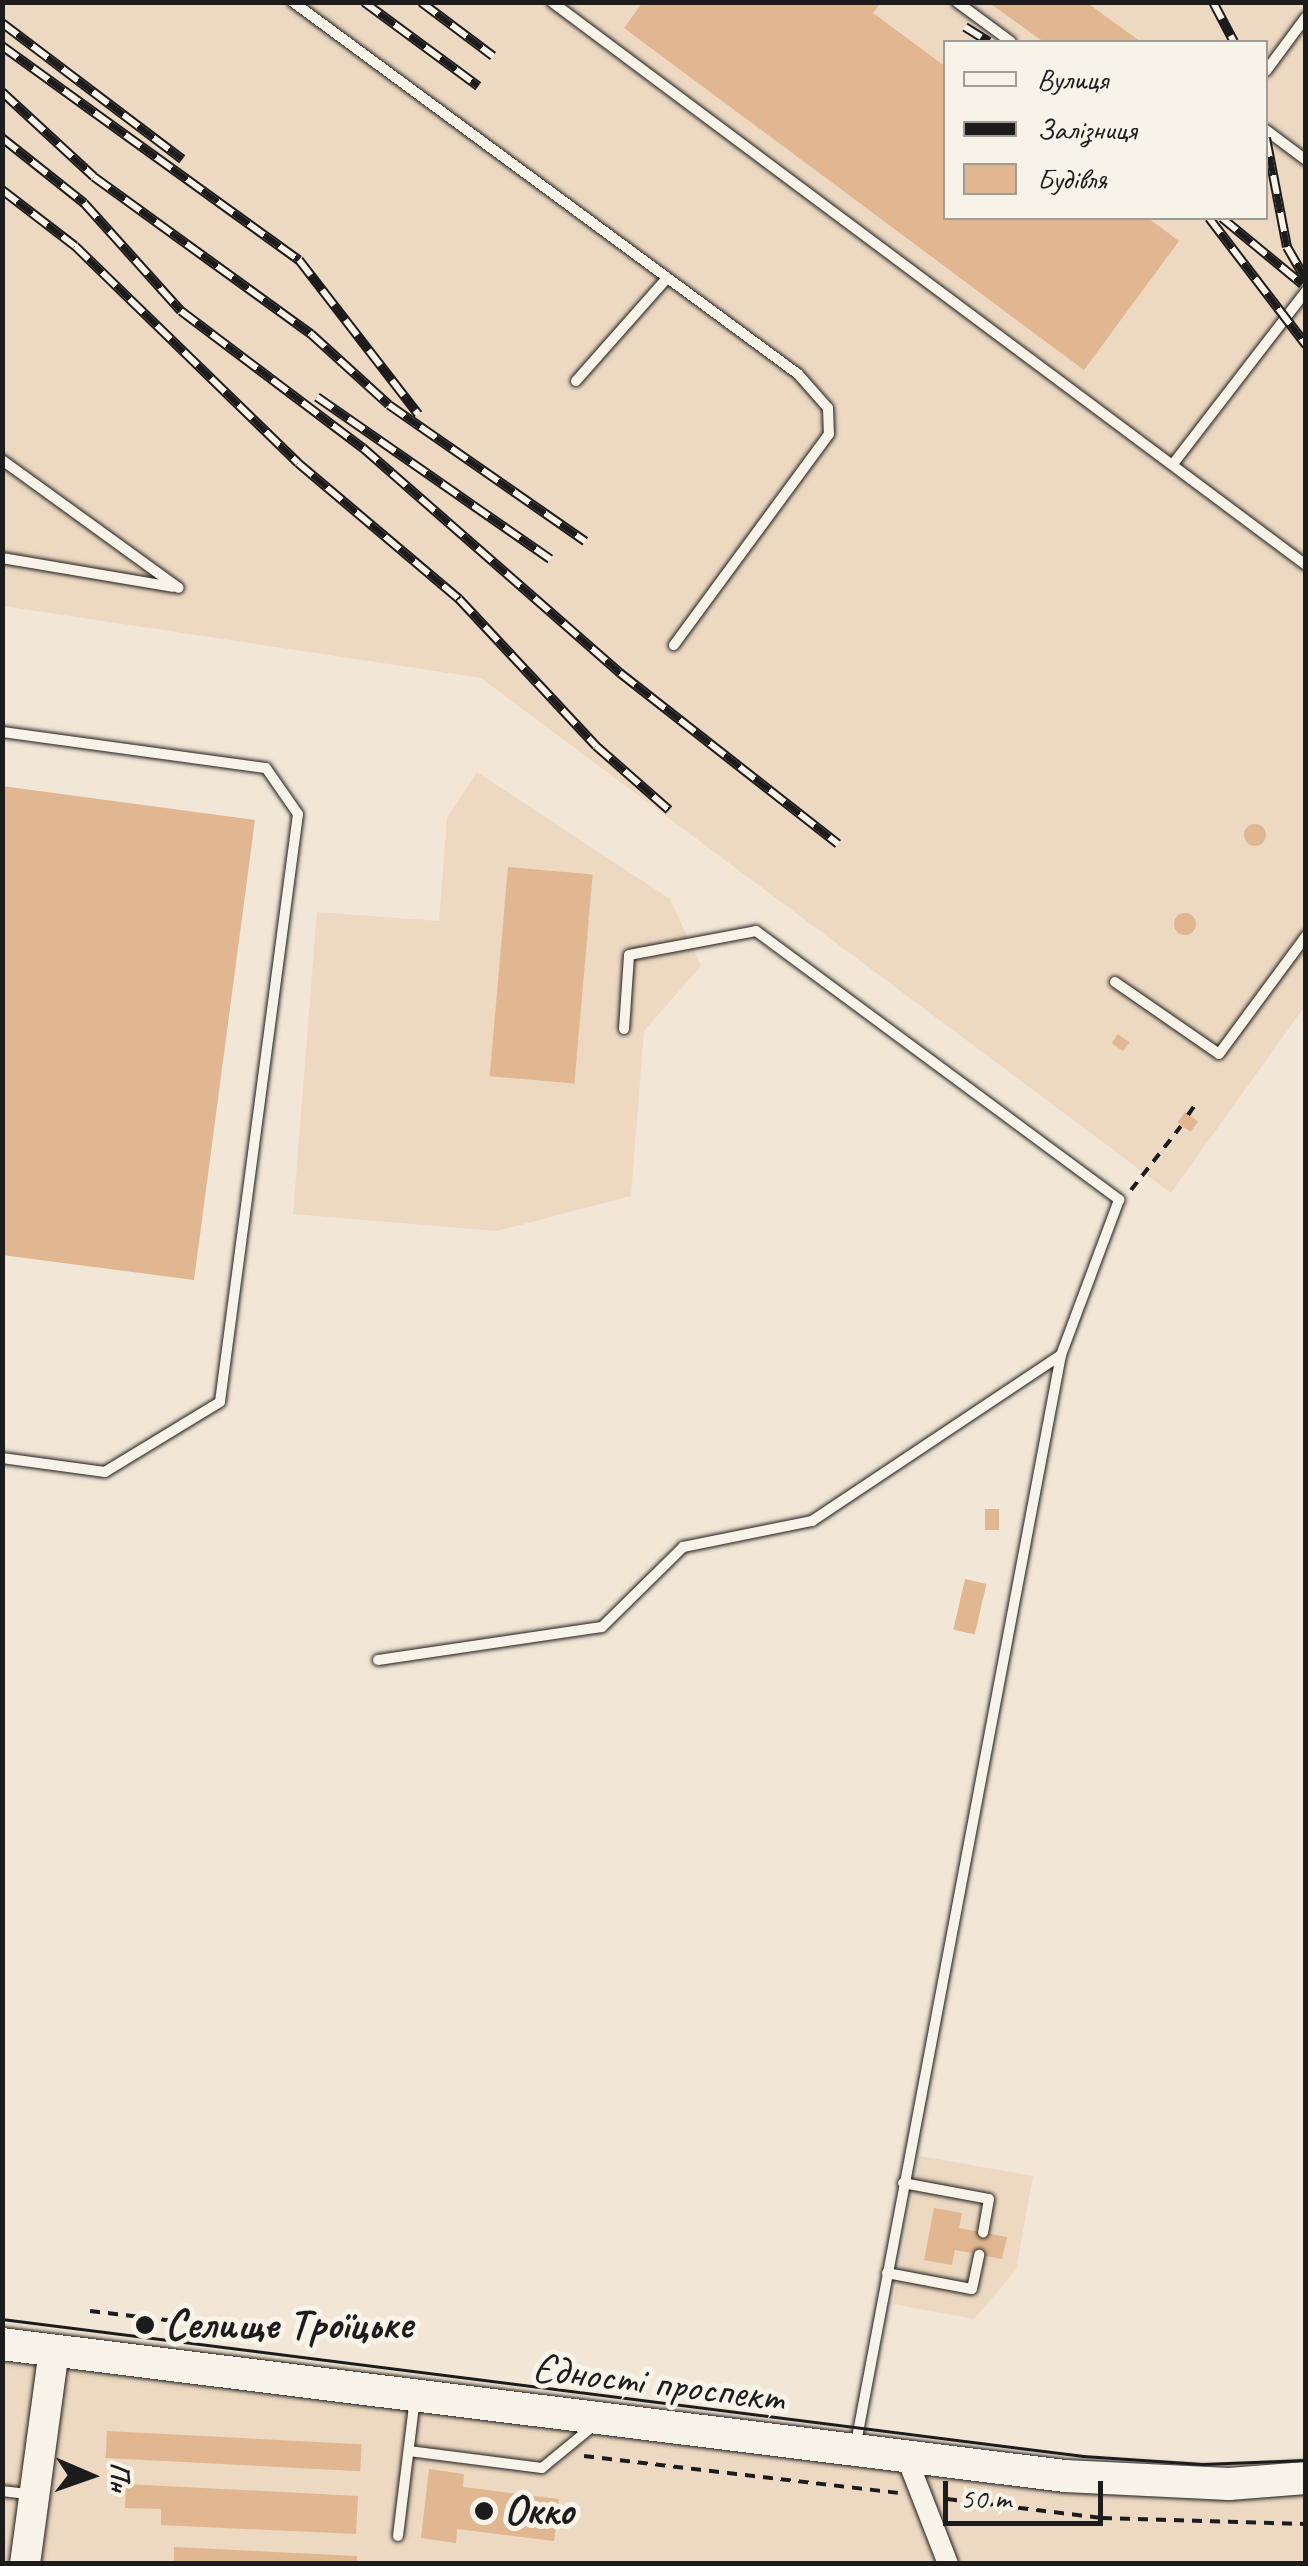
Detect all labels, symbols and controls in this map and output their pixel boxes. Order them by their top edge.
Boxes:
legend [943,40,1268,220]
text: Вулиця [1037,60,1108,98]
text: Залізниця [1037,110,1136,148]
text: Будівля [1037,160,1107,198]
place label: Селище Троїцьке [165,2300,407,2350]
marker: Селище Троїцьке [134,2314,156,2336]
street label: Єдності проспект [530,2343,788,2423]
north arrow [40,2426,140,2526]
scale bar [948,2461,1108,2523]
text: Пн [102,2462,138,2492]
text: 50 m [960,2479,1011,2517]
place label: Окко [504,2486,573,2536]
marker: Окко [473,2500,495,2522]

